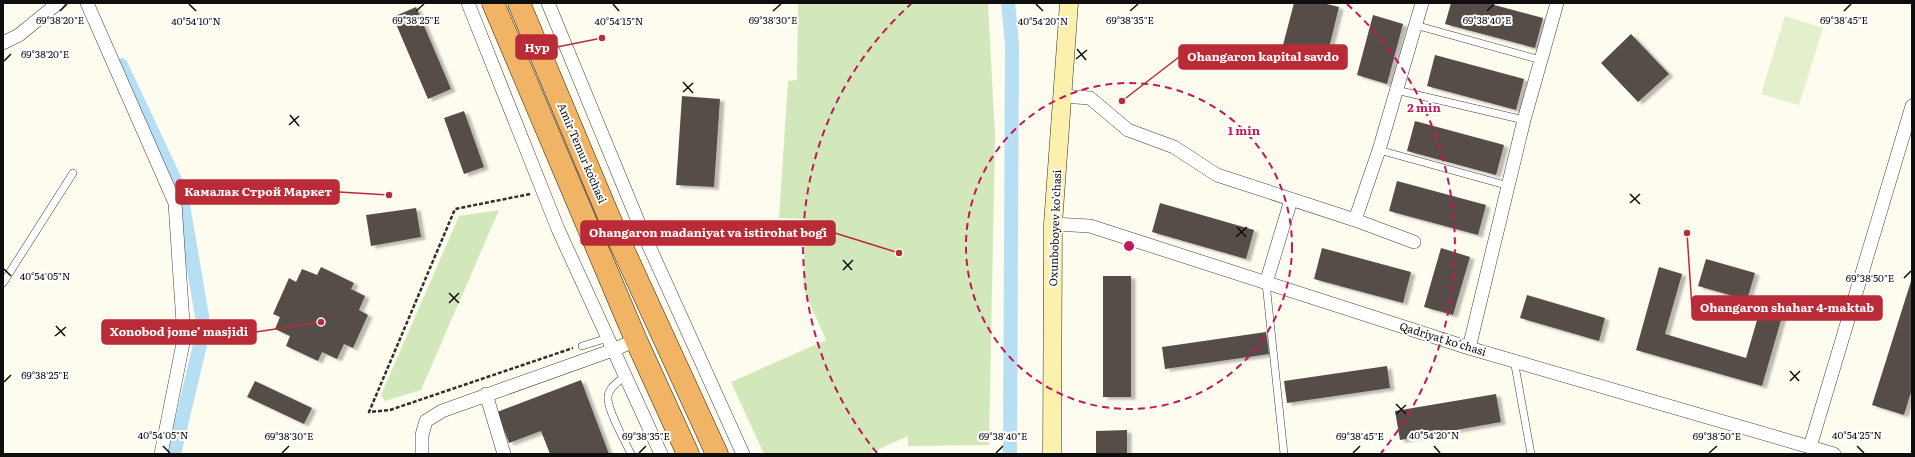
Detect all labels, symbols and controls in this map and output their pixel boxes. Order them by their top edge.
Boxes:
text: 69°38'20"E [36,12,84,27]
text: 69°38'25"E [392,12,440,27]
text: 69°38'30"E [749,12,797,27]
text: 69°38'35"E [1106,12,1154,27]
text: 69°38'40"E [1463,12,1511,27]
text: 69°38'45"E [1820,12,1868,27]
text: 40°54'10"N [171,13,221,28]
text: 40°54'15"N [595,13,643,28]
text: 40°54'20"N [1018,13,1068,28]
callout: Нур [516,35,557,59]
text: Нур [524,38,550,56]
callout: Ohangaron kapital savdo [1179,45,1347,69]
text: 69°38'20"E [21,46,69,61]
text: Ohangaron kapital savdo [1187,47,1339,65]
text: 2 min [1407,98,1441,116]
street label: Amir Temur koʻchasi [555,100,611,206]
text: 1 min [1228,121,1261,139]
street label: Oxunboboyev ko'chasi [1044,169,1064,287]
callout: Камалак Строй Маркет [176,180,339,204]
text: Камалак Строй Маркет [184,182,332,200]
callout: Ohangaron madaniyat va istirohat bogʻi [581,221,835,245]
text: Ohangaron madaniyat va istirohat bogʻi [589,223,828,241]
centre of rings [1122,239,1136,253]
text: 40°54'05"N [20,268,70,283]
text: 69°38'50"E [1846,270,1894,285]
callout: Ohangaron shahar 4-maktab [1692,296,1882,320]
text: Ohangaron shahar 4-maktab [1700,298,1874,316]
street label: Qadriyat ko'chasi [1398,317,1489,359]
callout: Xonobod jome’ masjidi [102,320,256,344]
text: Xonobod jome’ masjidi [110,322,249,340]
text: 69°38'25"E [21,367,69,382]
text: 40°54'05"N [138,427,188,442]
text: 40°54'20"N [1409,427,1459,442]
text: 40°54'25"N [1832,427,1882,442]
text: 69°38'30"E [265,428,313,443]
text: 69°38'35"E [622,428,670,443]
text: 69°38'40"E [979,428,1027,443]
text: 69°38'45"E [1336,428,1384,443]
text: 69°38'50"E [1693,428,1741,443]

